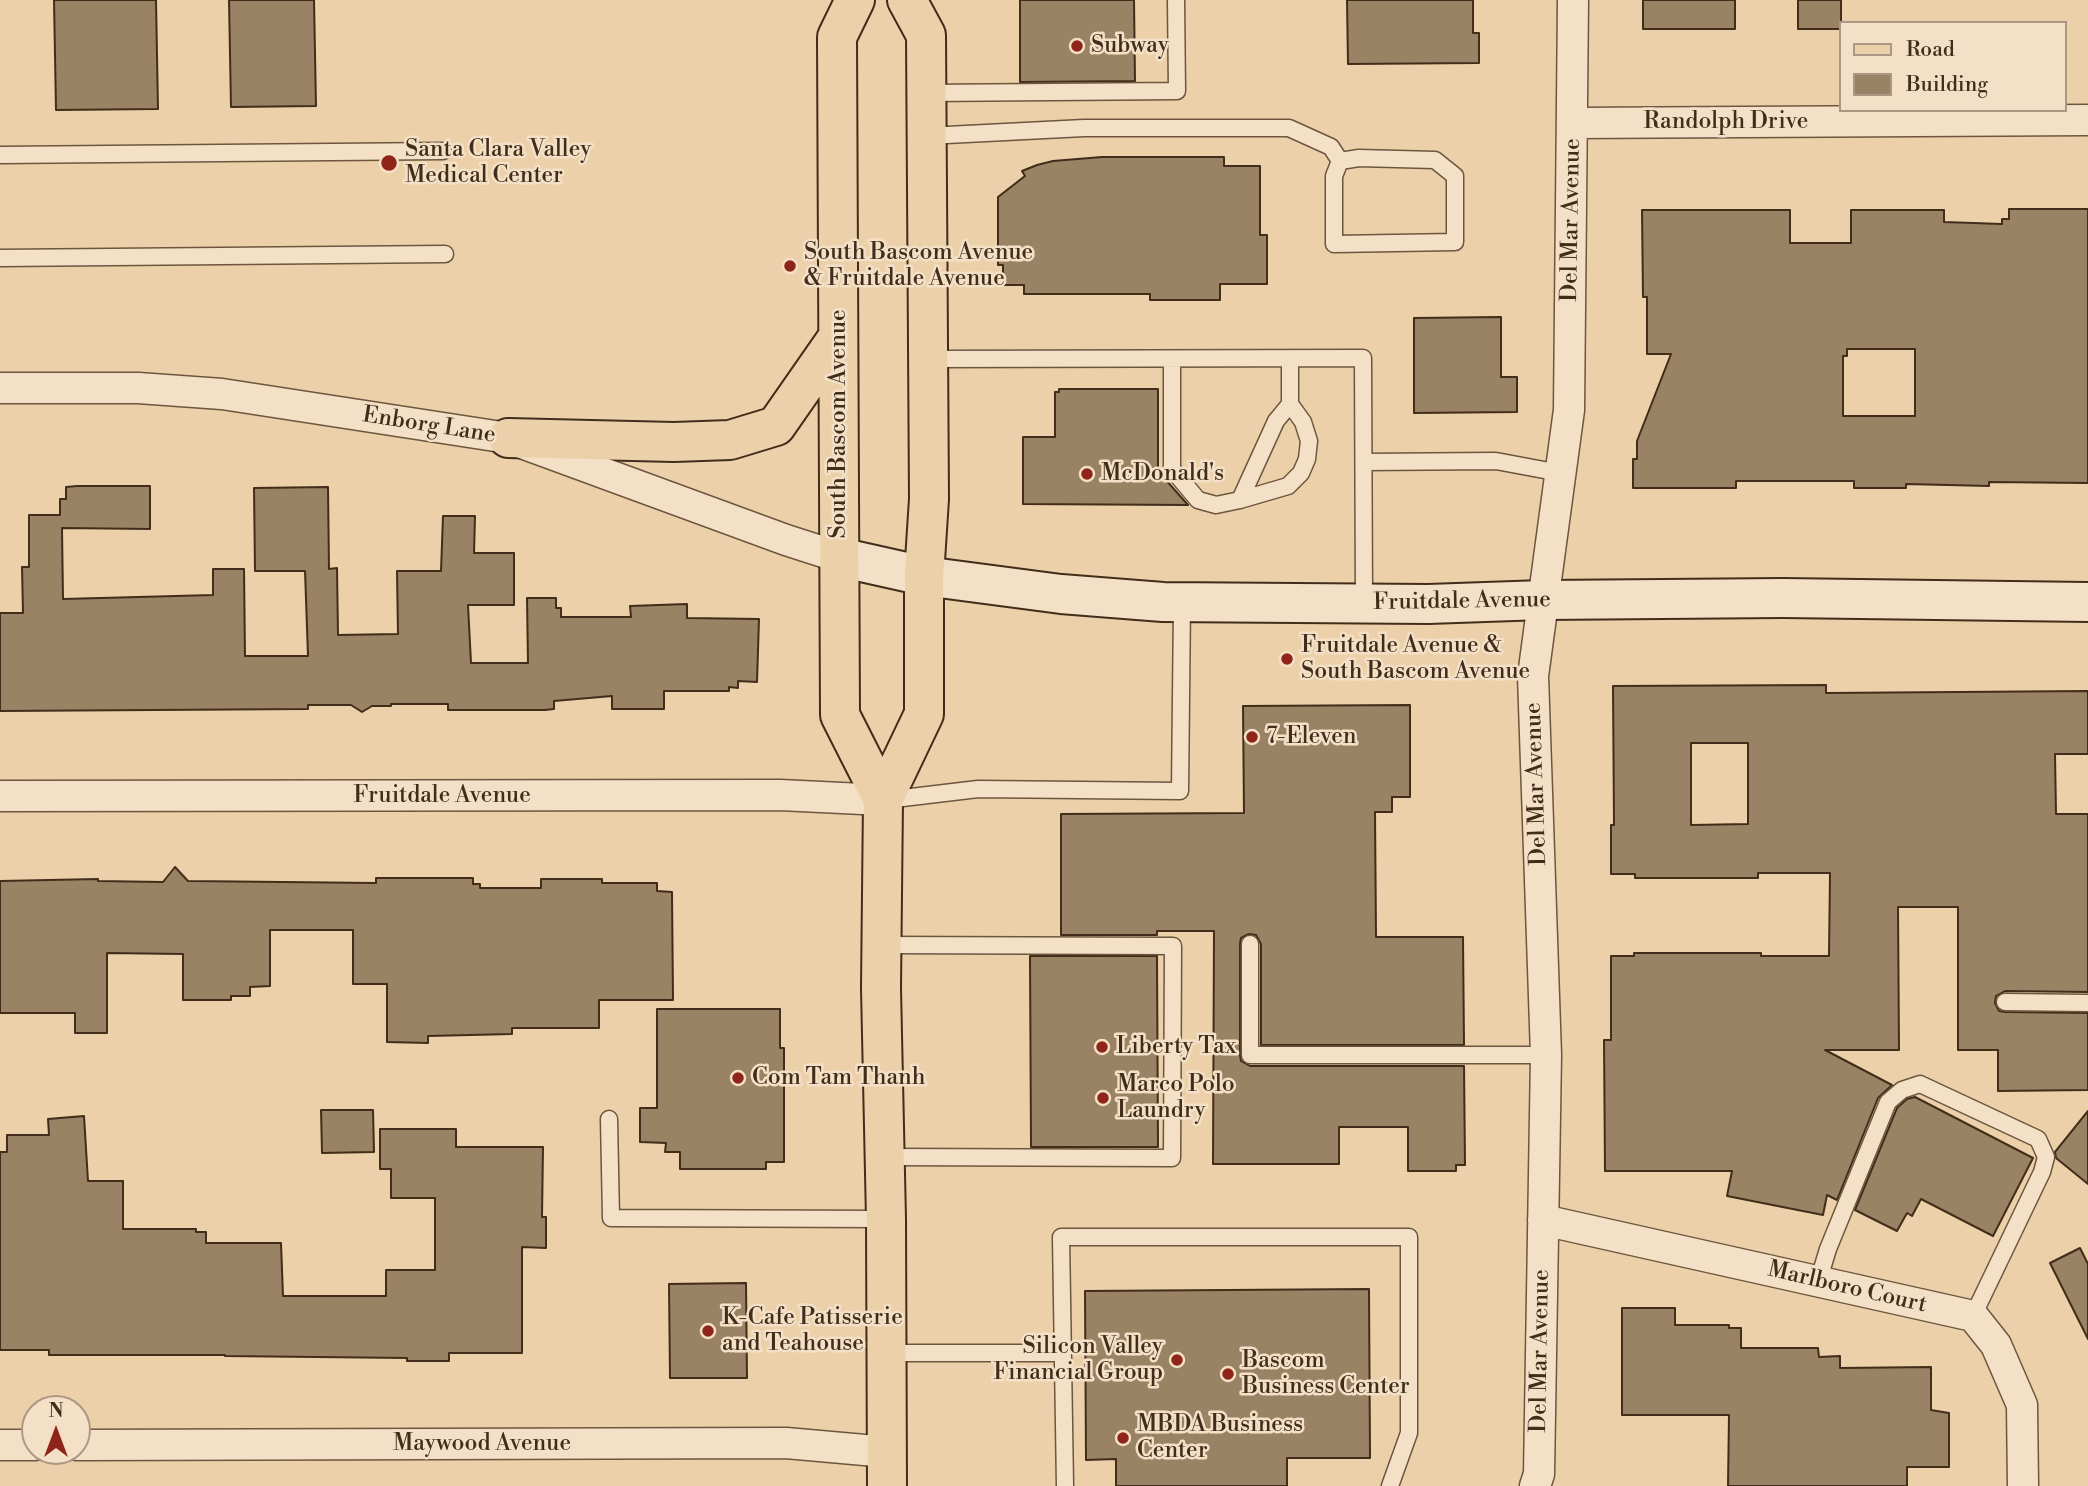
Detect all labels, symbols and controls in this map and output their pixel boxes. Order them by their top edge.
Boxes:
legend [1840,21,2067,112]
place label: Subway [1091,32,1169,60]
text: Road [1906,37,1955,63]
marker: Subway [1069,38,1085,54]
text: Building [1906,72,1988,98]
street label: Randolph Drive [1644,108,1808,136]
place label: Santa Clara Valley Medical Center [405,136,591,190]
street label: Del Mar Avenue [1557,138,1587,302]
marker: Santa Clara Valley Medical Center [379,153,399,173]
place label: South Bascom Avenue & Fruitdale Avenue [804,239,1033,293]
marker: South Bascom Avenue & Fruitdale Avenue [782,258,798,274]
street label: South Bascom Avenue [825,309,853,539]
street label: Enborg Lane [361,402,497,450]
place label: McDonald's [1101,460,1224,488]
marker: McDonald's [1079,466,1095,482]
street label: Fruitdale Avenue [1373,587,1551,617]
place label: Fruitdale Avenue & South Bascom Avenue [1301,632,1530,686]
marker: Fruitdale Avenue & South Bascom Avenue [1279,651,1295,667]
street label: Del Mar Avenue [1520,702,1554,866]
place label: 7-Eleven [1266,723,1357,751]
marker: 7-Eleven [1244,729,1260,745]
street label: Fruitdale Avenue [353,782,531,810]
place label: Liberty Tax [1116,1033,1236,1061]
marker: Liberty Tax [1094,1039,1110,1055]
place label: Com Tam Thanh [752,1064,925,1092]
marker: Com Tam Thanh [730,1070,746,1086]
place label: Marco Polo Laundry [1117,1071,1235,1125]
marker: Marco Polo Laundry [1095,1090,1111,1106]
street label: Marlboro Court [1765,1256,1929,1320]
street label: Del Mar Avenue [1526,1269,1556,1433]
place label: K-Cafe Patisserie and Teahouse [722,1304,903,1358]
marker: K-Cafe Patisserie and Teahouse [700,1323,716,1339]
place label: Silicon Valley Financial Group [993,1333,1163,1387]
place label: Bascom Business Center [1242,1347,1410,1401]
marker: Silicon Valley Financial Group [1169,1352,1185,1368]
marker: Bascom Business Center [1220,1366,1236,1382]
north arrow [21,1395,91,1465]
text: N [48,1399,64,1423]
place label: MBDA Business Center [1137,1411,1303,1465]
street label: Maywood Avenue [393,1430,571,1458]
marker: MBDA Business Center [1115,1430,1131,1446]

